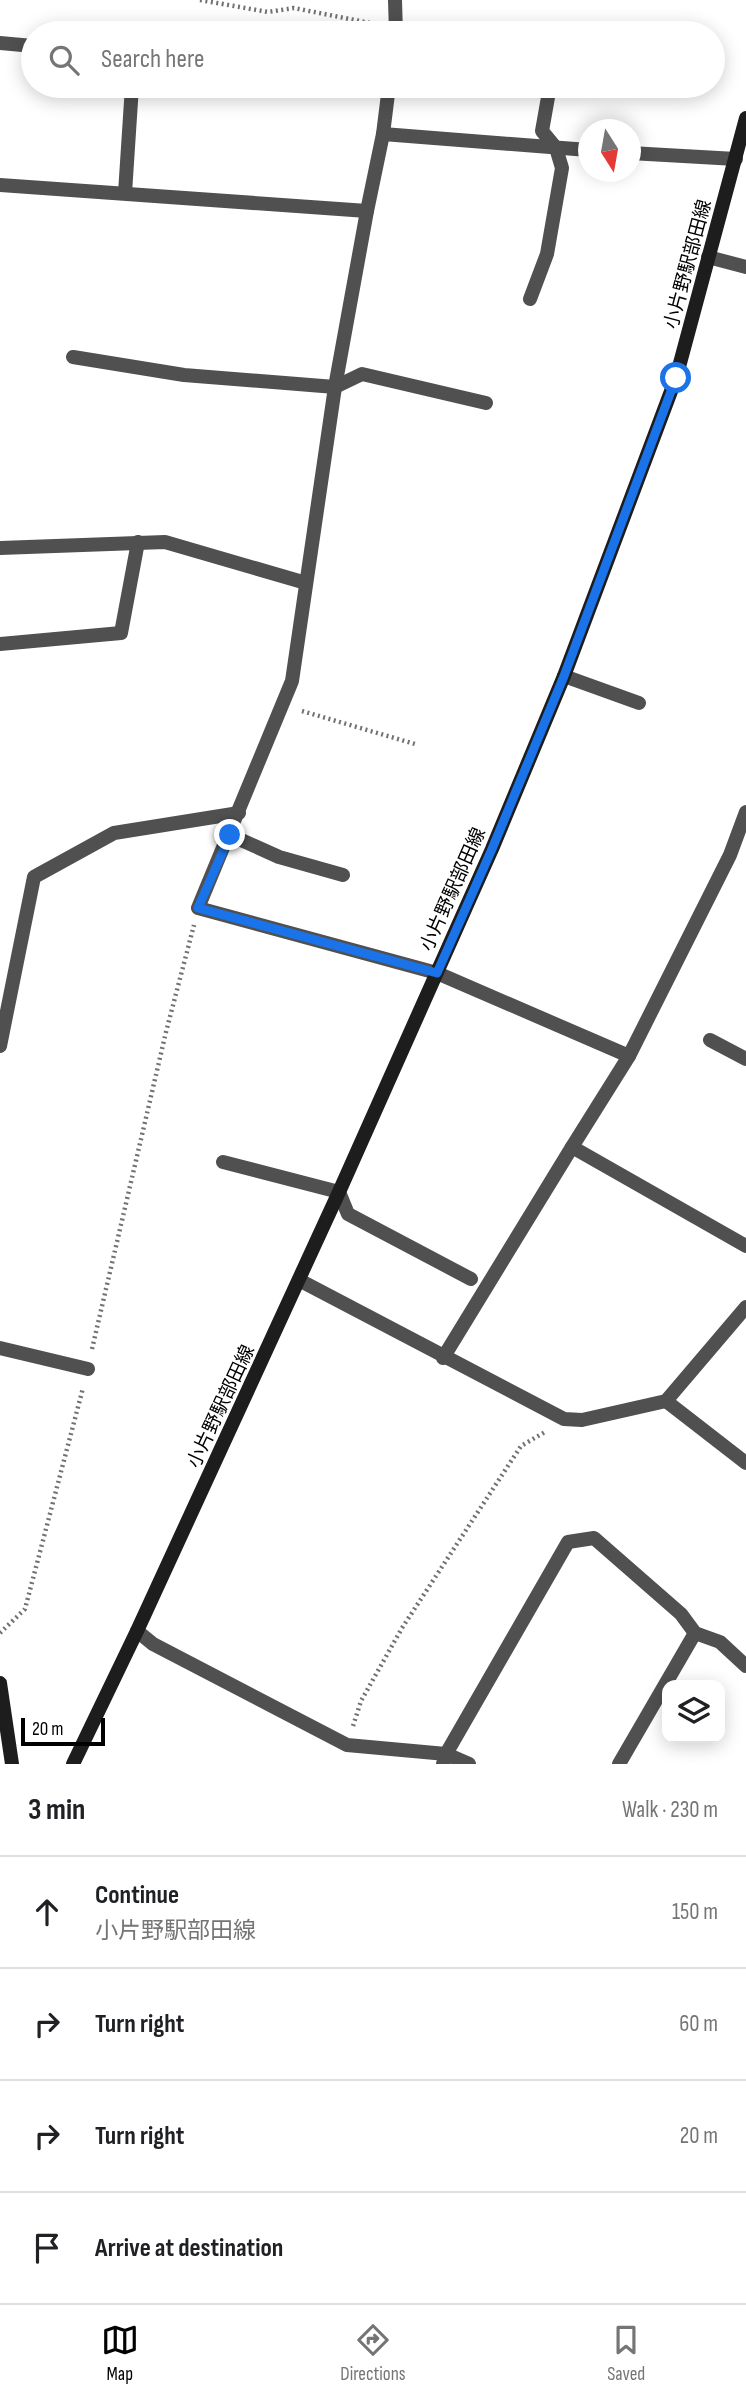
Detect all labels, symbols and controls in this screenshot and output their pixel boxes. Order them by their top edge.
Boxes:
search box [21,21,725,98]
icon: search [45,41,83,79]
text: Search here [101,44,204,75]
north arrow [578,119,641,182]
street label: 小片野駅部田線 [660,197,717,332]
route start [660,362,691,393]
route end [214,819,245,850]
street label: 小片野駅部田線 [416,824,491,955]
street label: 小片野駅部田線 [183,1341,260,1472]
map controls [662,1680,725,1743]
button: layers [662,1680,725,1743]
scale bar [21,1715,105,1747]
text: 20 m [32,1718,64,1741]
text: 3 min [28,1792,85,1828]
text: Walk · 230 m [622,1796,718,1824]
text: Continue [95,1880,179,1911]
icon: ahead [28,1893,66,1931]
text: 150 m [672,1898,718,1926]
text: 小片野駅部田線 [95,1917,256,1945]
icon: right [28,2005,66,2043]
text: Turn right [95,2009,184,2040]
text: 60 m [679,2010,718,2038]
icon: right [28,2117,66,2155]
text: Turn right [95,2121,184,2152]
text: 20 m [680,2122,718,2150]
icon: arrive [28,2229,66,2267]
text: Arrive at destination [95,2233,283,2264]
tab: Map [101,2321,139,2386]
tab: Directions [340,2321,406,2386]
tab: Saved [607,2321,645,2386]

